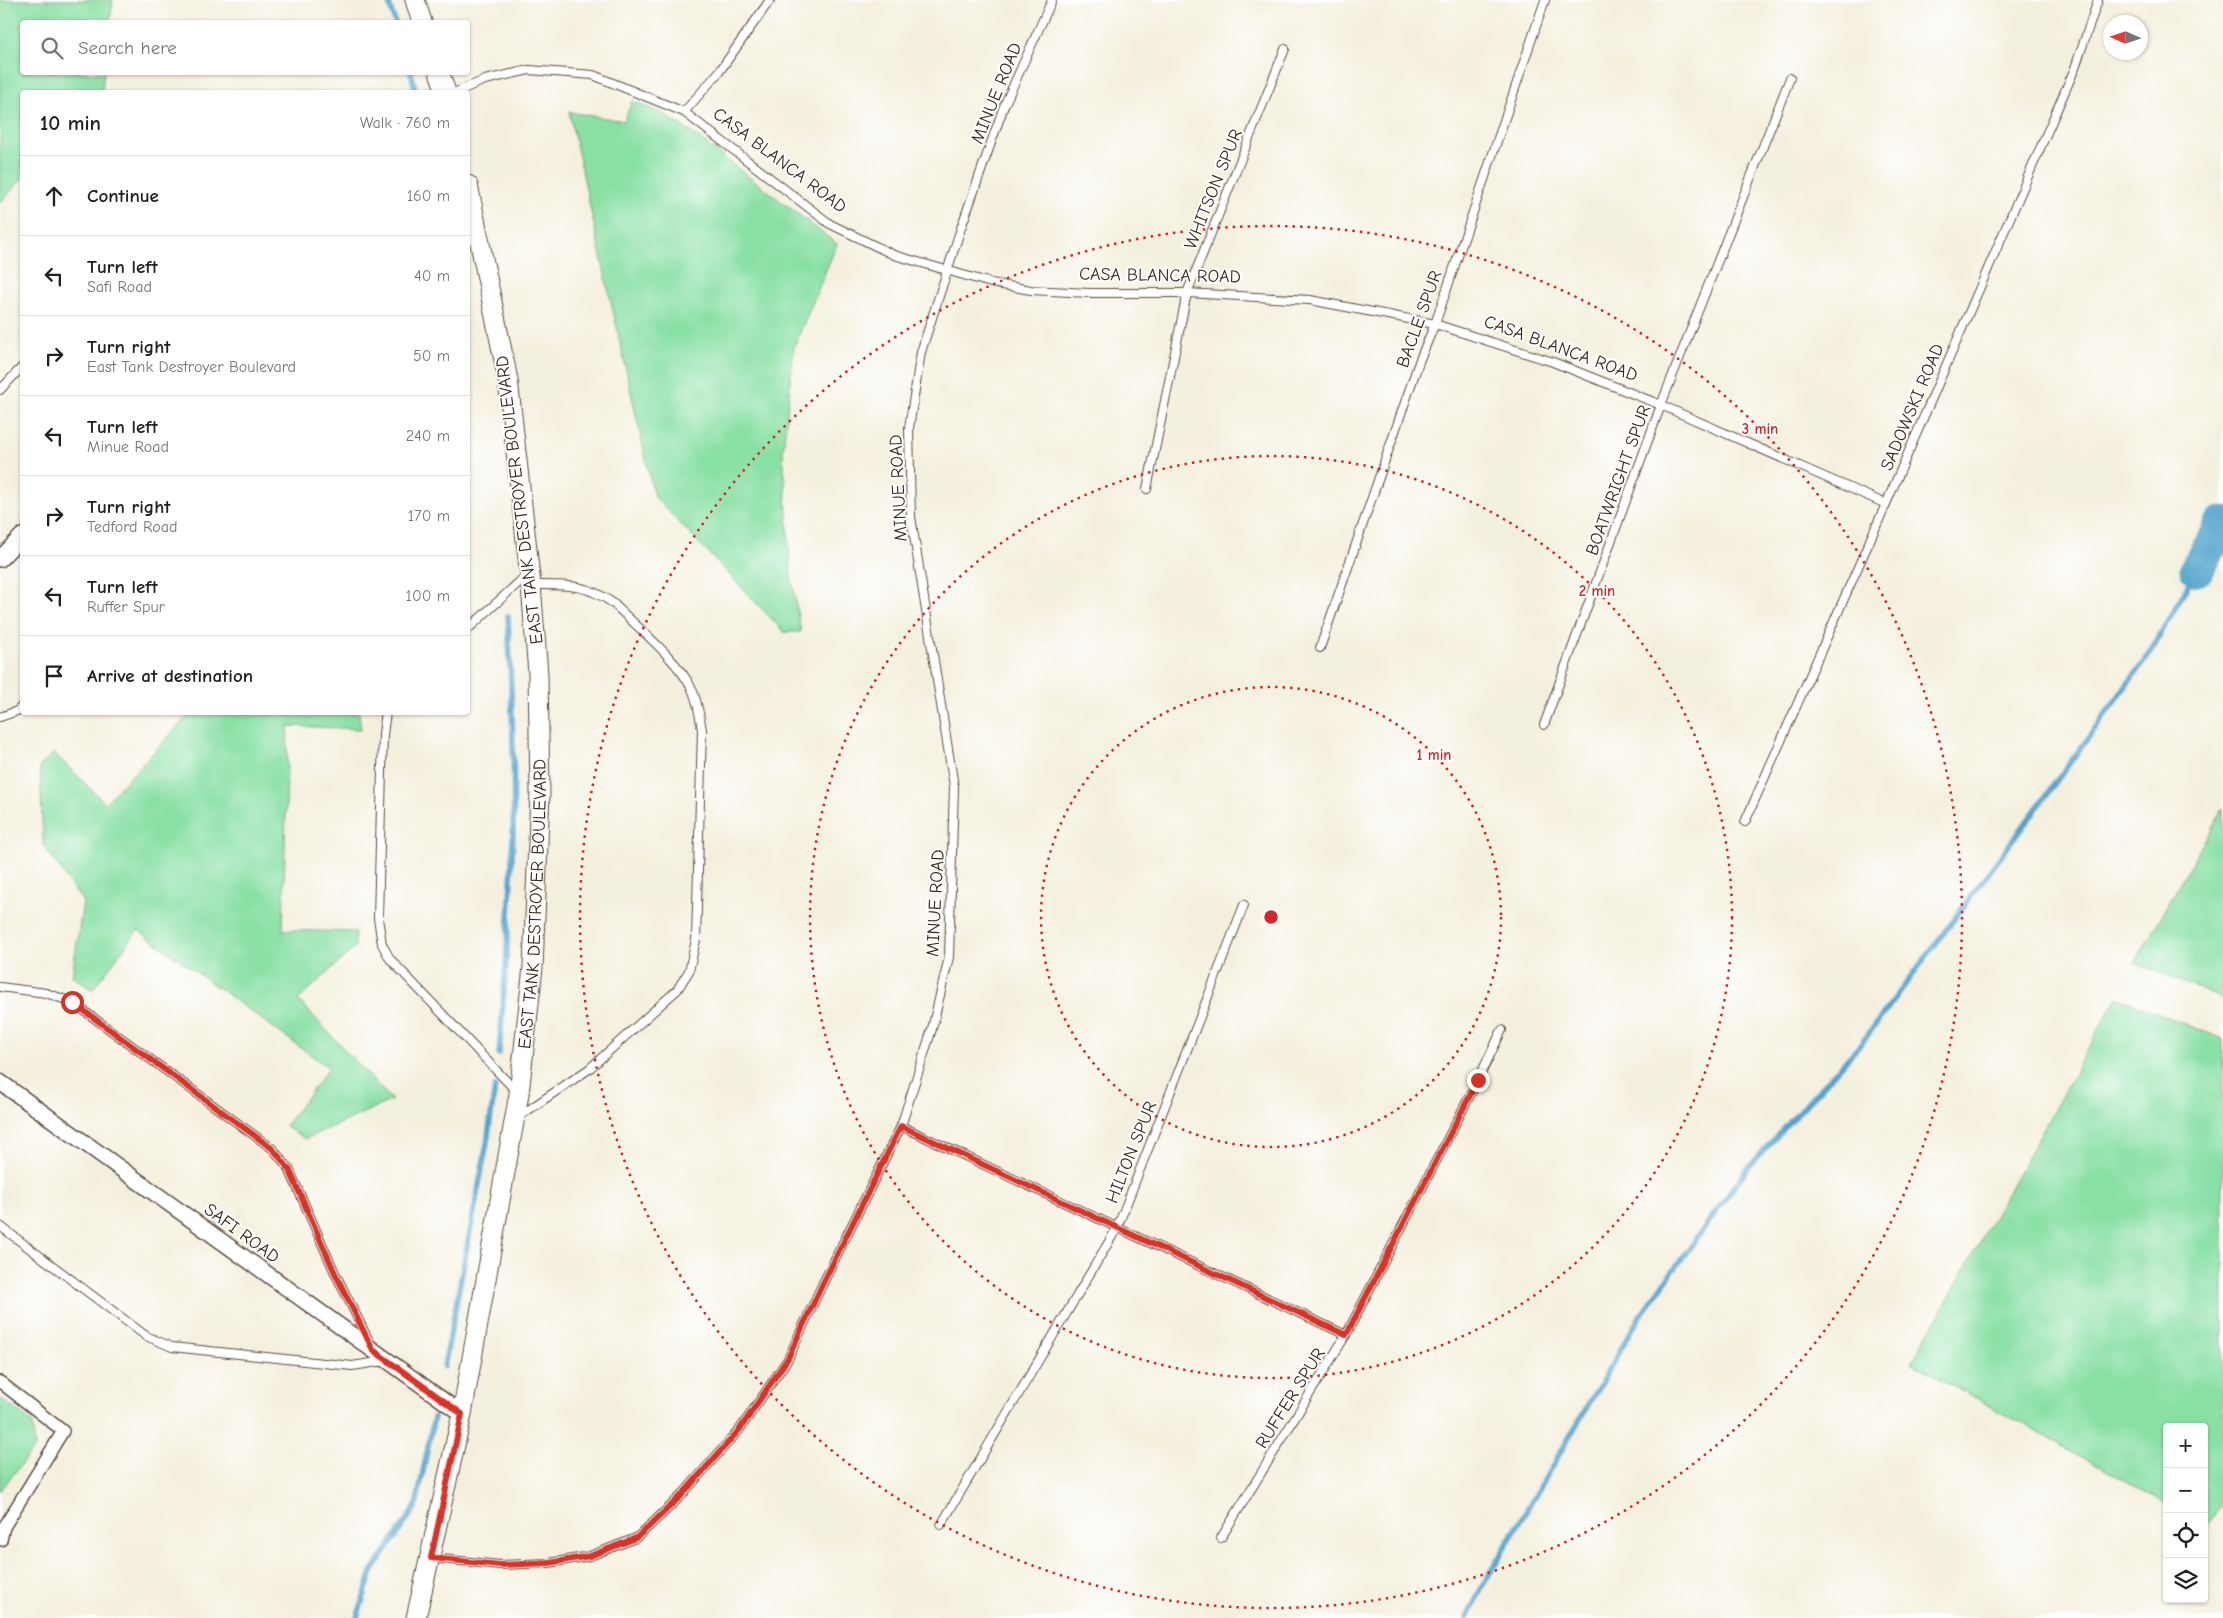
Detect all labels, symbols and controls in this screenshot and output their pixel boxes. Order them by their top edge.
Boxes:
north arrow [2103,15,2148,60]
search box [20,20,470,75]
icon: search [38,34,66,62]
text: Search here [78,37,177,59]
street label: MINUE ROAD [967,39,1026,147]
street label: CASA BLANCA ROAD [709,103,851,218]
text: 10 min [40,111,101,135]
text: Walk · 760 m [360,114,450,132]
street label: WHITSON SPUR [1180,126,1247,252]
icon: ahead [40,182,68,210]
text: Continue [87,185,159,207]
text: 160 m [407,187,450,205]
text: Turn left [87,256,158,278]
icon: left [40,262,68,290]
street label: CASA BLANCA ROAD [1079,264,1241,287]
text: 40 m [414,267,450,285]
street label: BACLE SPUR [1392,268,1447,371]
text: Safi Road [87,278,152,296]
street label: CASA BLANCA ROAD [1481,311,1641,386]
text: Turn right [87,336,171,358]
street label: SADOWSKI ROAD [1876,341,1949,474]
icon: right [40,342,68,370]
text: 50 m [413,347,450,365]
street label: EAST TANK DESTROYER BOULEVARD [491,355,548,645]
text: East Tank Destroyer Boulevard [87,358,296,376]
street label: BOATWRIGHT SPUR [1581,402,1656,558]
text: Turn left [87,416,158,438]
text: 3 min [1742,420,1778,438]
icon: left [40,422,68,450]
text: 240 m [406,427,450,445]
street label: MINUE ROAD [885,434,912,542]
text: Minue Road [87,438,169,456]
text: Turn right [87,496,171,518]
icon: right [40,502,68,530]
text: 170 m [408,507,450,525]
text: Tedford Road [87,518,177,536]
text: Turn left [87,576,158,598]
icon: left [40,582,68,610]
text: 2 min [1579,582,1615,600]
text: 100 m [406,587,450,605]
text: Ruffer Spur [87,598,165,616]
icon: arrive [40,662,68,690]
text: Arrive at destination [87,665,253,687]
text: 1 min [1417,746,1451,764]
street label: EAST TANK DESTROYER BOULEVARD [514,759,551,1050]
street label: MINUE ROAD [922,849,949,957]
centre of rings [1262,908,1280,926]
route start [61,991,84,1014]
route end [1467,1069,1490,1092]
street label: HILTON SPUR [1101,1098,1162,1206]
street label: SAFI ROAD [200,1199,283,1268]
street label: RUFFER SPUR [1251,1344,1330,1452]
map controls [2163,1423,2208,1603]
button: + [2163,1423,2208,1468]
button: − [2163,1468,2208,1513]
button: locate [2163,1513,2208,1558]
button: layers [2163,1558,2208,1603]

